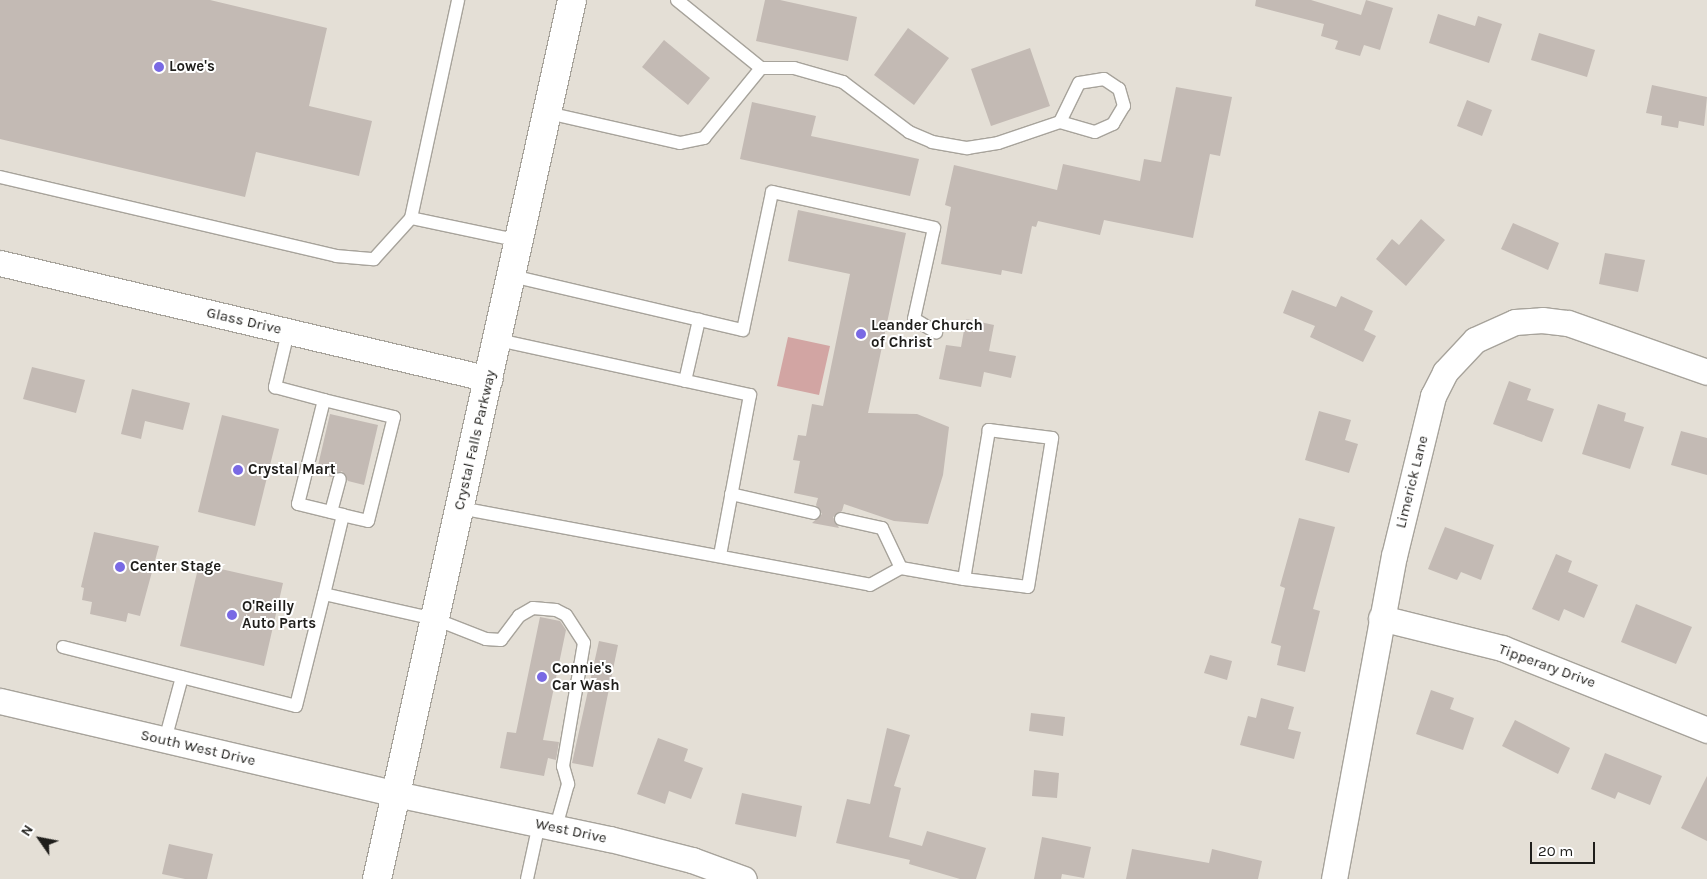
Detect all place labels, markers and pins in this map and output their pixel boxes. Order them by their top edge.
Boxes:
place label: Lowe's [169,58,215,76]
marker: Lowe's [153,61,165,73]
place label: Leander Church of Christ [871,316,983,351]
marker: Leander Church of Christ [855,328,867,340]
place label: Crystal Mart [248,461,336,479]
marker: Crystal Mart [232,464,244,476]
place label: Center Stage [130,558,221,576]
marker: Center Stage [114,561,126,573]
place label: O'Reilly Auto Parts [242,597,316,632]
marker: O'Reilly Auto Parts [226,609,238,621]
place label: Connie's Car Wash [552,659,620,694]
marker: Connie's Car Wash [536,671,548,683]

